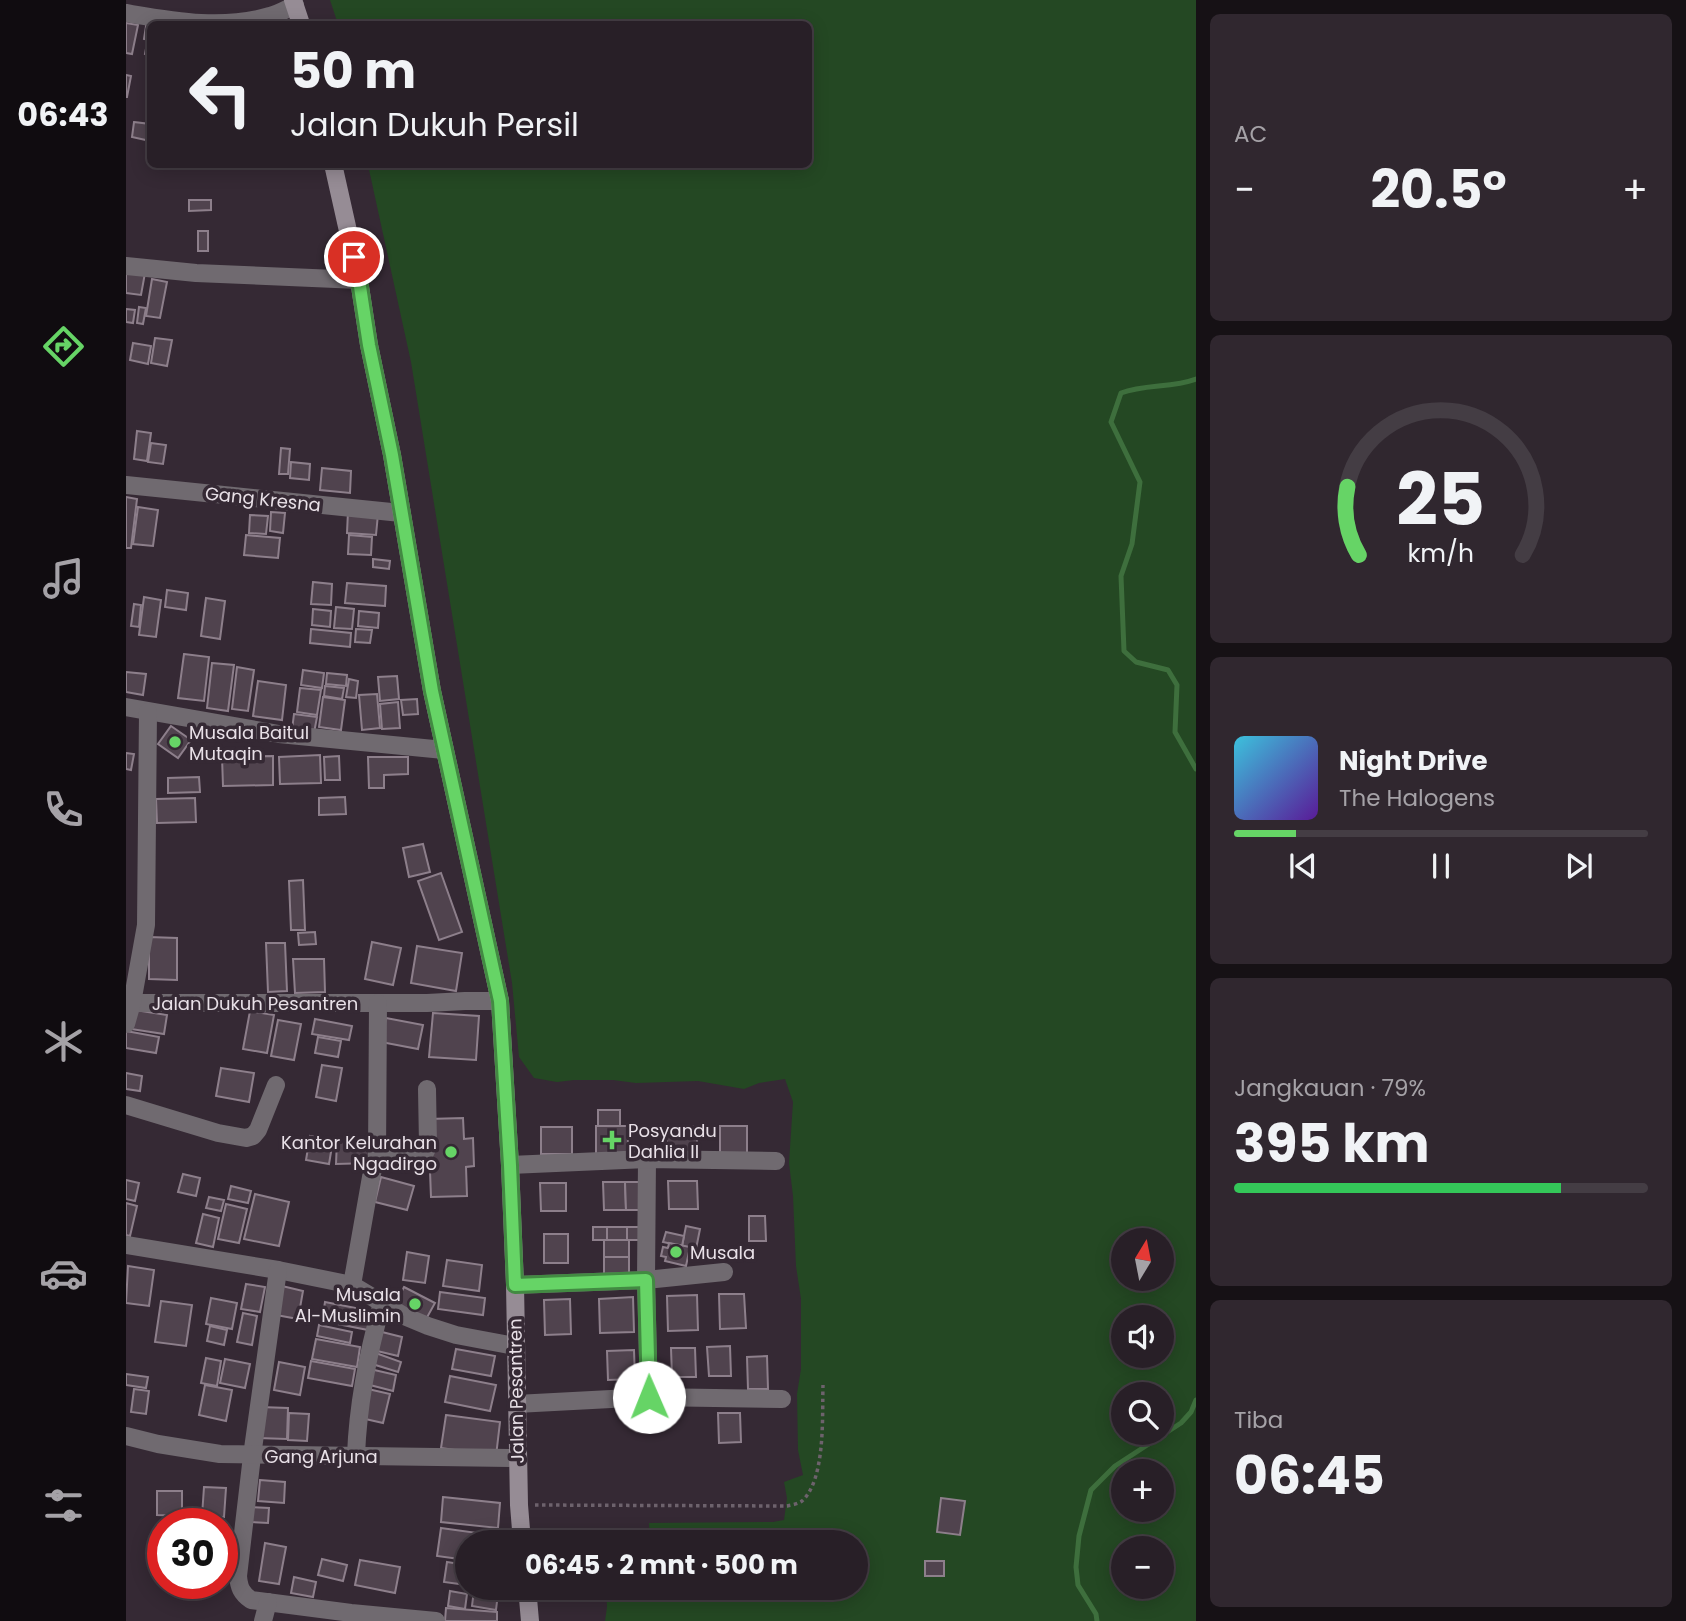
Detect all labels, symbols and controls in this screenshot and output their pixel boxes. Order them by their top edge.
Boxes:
text: 50 m [290,37,416,105]
icon: left [175,49,266,140]
text: 06:43 [17,92,109,137]
text: Jalan Dukuh Persil [290,102,579,147]
text: AC [1234,118,1267,150]
text: 20.5° [1370,153,1507,226]
text: − [1234,163,1255,216]
text: + [1622,163,1648,216]
pin [324,227,384,287]
icon: arrive [335,238,373,276]
icon: directions [39,322,88,371]
text: 25 [1397,450,1485,551]
street label: Gang Kresna [204,480,322,518]
text: km/h [1408,536,1474,571]
icon: music [39,554,88,603]
place label: Musala Baitul Mutaqin [189,720,309,766]
marker: Musala Baitul Mutaqin [167,734,183,750]
text: Night Drive [1339,743,1487,779]
text: The Halogens [1339,782,1495,814]
icon: phone [39,785,88,834]
icon: previous [1284,847,1322,885]
icon: pause [1422,847,1460,885]
icon: next [1560,847,1598,885]
street label: Jalan Dukuh Pesantren [152,991,358,1016]
icon: climate [39,1017,88,1066]
text: Jangkauan · 79% [1234,1072,1426,1104]
text: 395 km [1234,1107,1429,1180]
place label: Posyandu Dahlia II [628,1118,717,1164]
place label: Kantor Kelurahan Ngadirgo [281,1130,437,1176]
marker: Posyandu Dahlia II [602,1130,622,1150]
marker: Kantor Kelurahan Ngadirgo [443,1144,459,1160]
north arrow [1111,1228,1174,1292]
map controls [1111,1228,1174,1599]
place label: Musala [690,1240,755,1265]
marker: Musala [668,1244,684,1260]
icon: car [39,1249,88,1298]
place label: Musala Al-Muslimin [295,1282,401,1328]
marker: Musala Al-Muslimin [407,1296,423,1312]
button: sound [1111,1305,1174,1368]
street label: Jalan Pesantren [502,1318,530,1464]
position arrow [612,1360,686,1434]
button: search [1111,1382,1174,1445]
text: Tiba [1234,1404,1283,1436]
text: 06:45 [1234,1439,1385,1512]
street label: Gang Arjuna [264,1444,378,1469]
button: + [1111,1459,1174,1522]
icon: filters [39,1481,88,1530]
speed limit sign: 30 [147,1508,238,1599]
button: − [1111,1536,1174,1599]
text: 06:45 · 2 mnt · 500 m [525,1547,798,1583]

